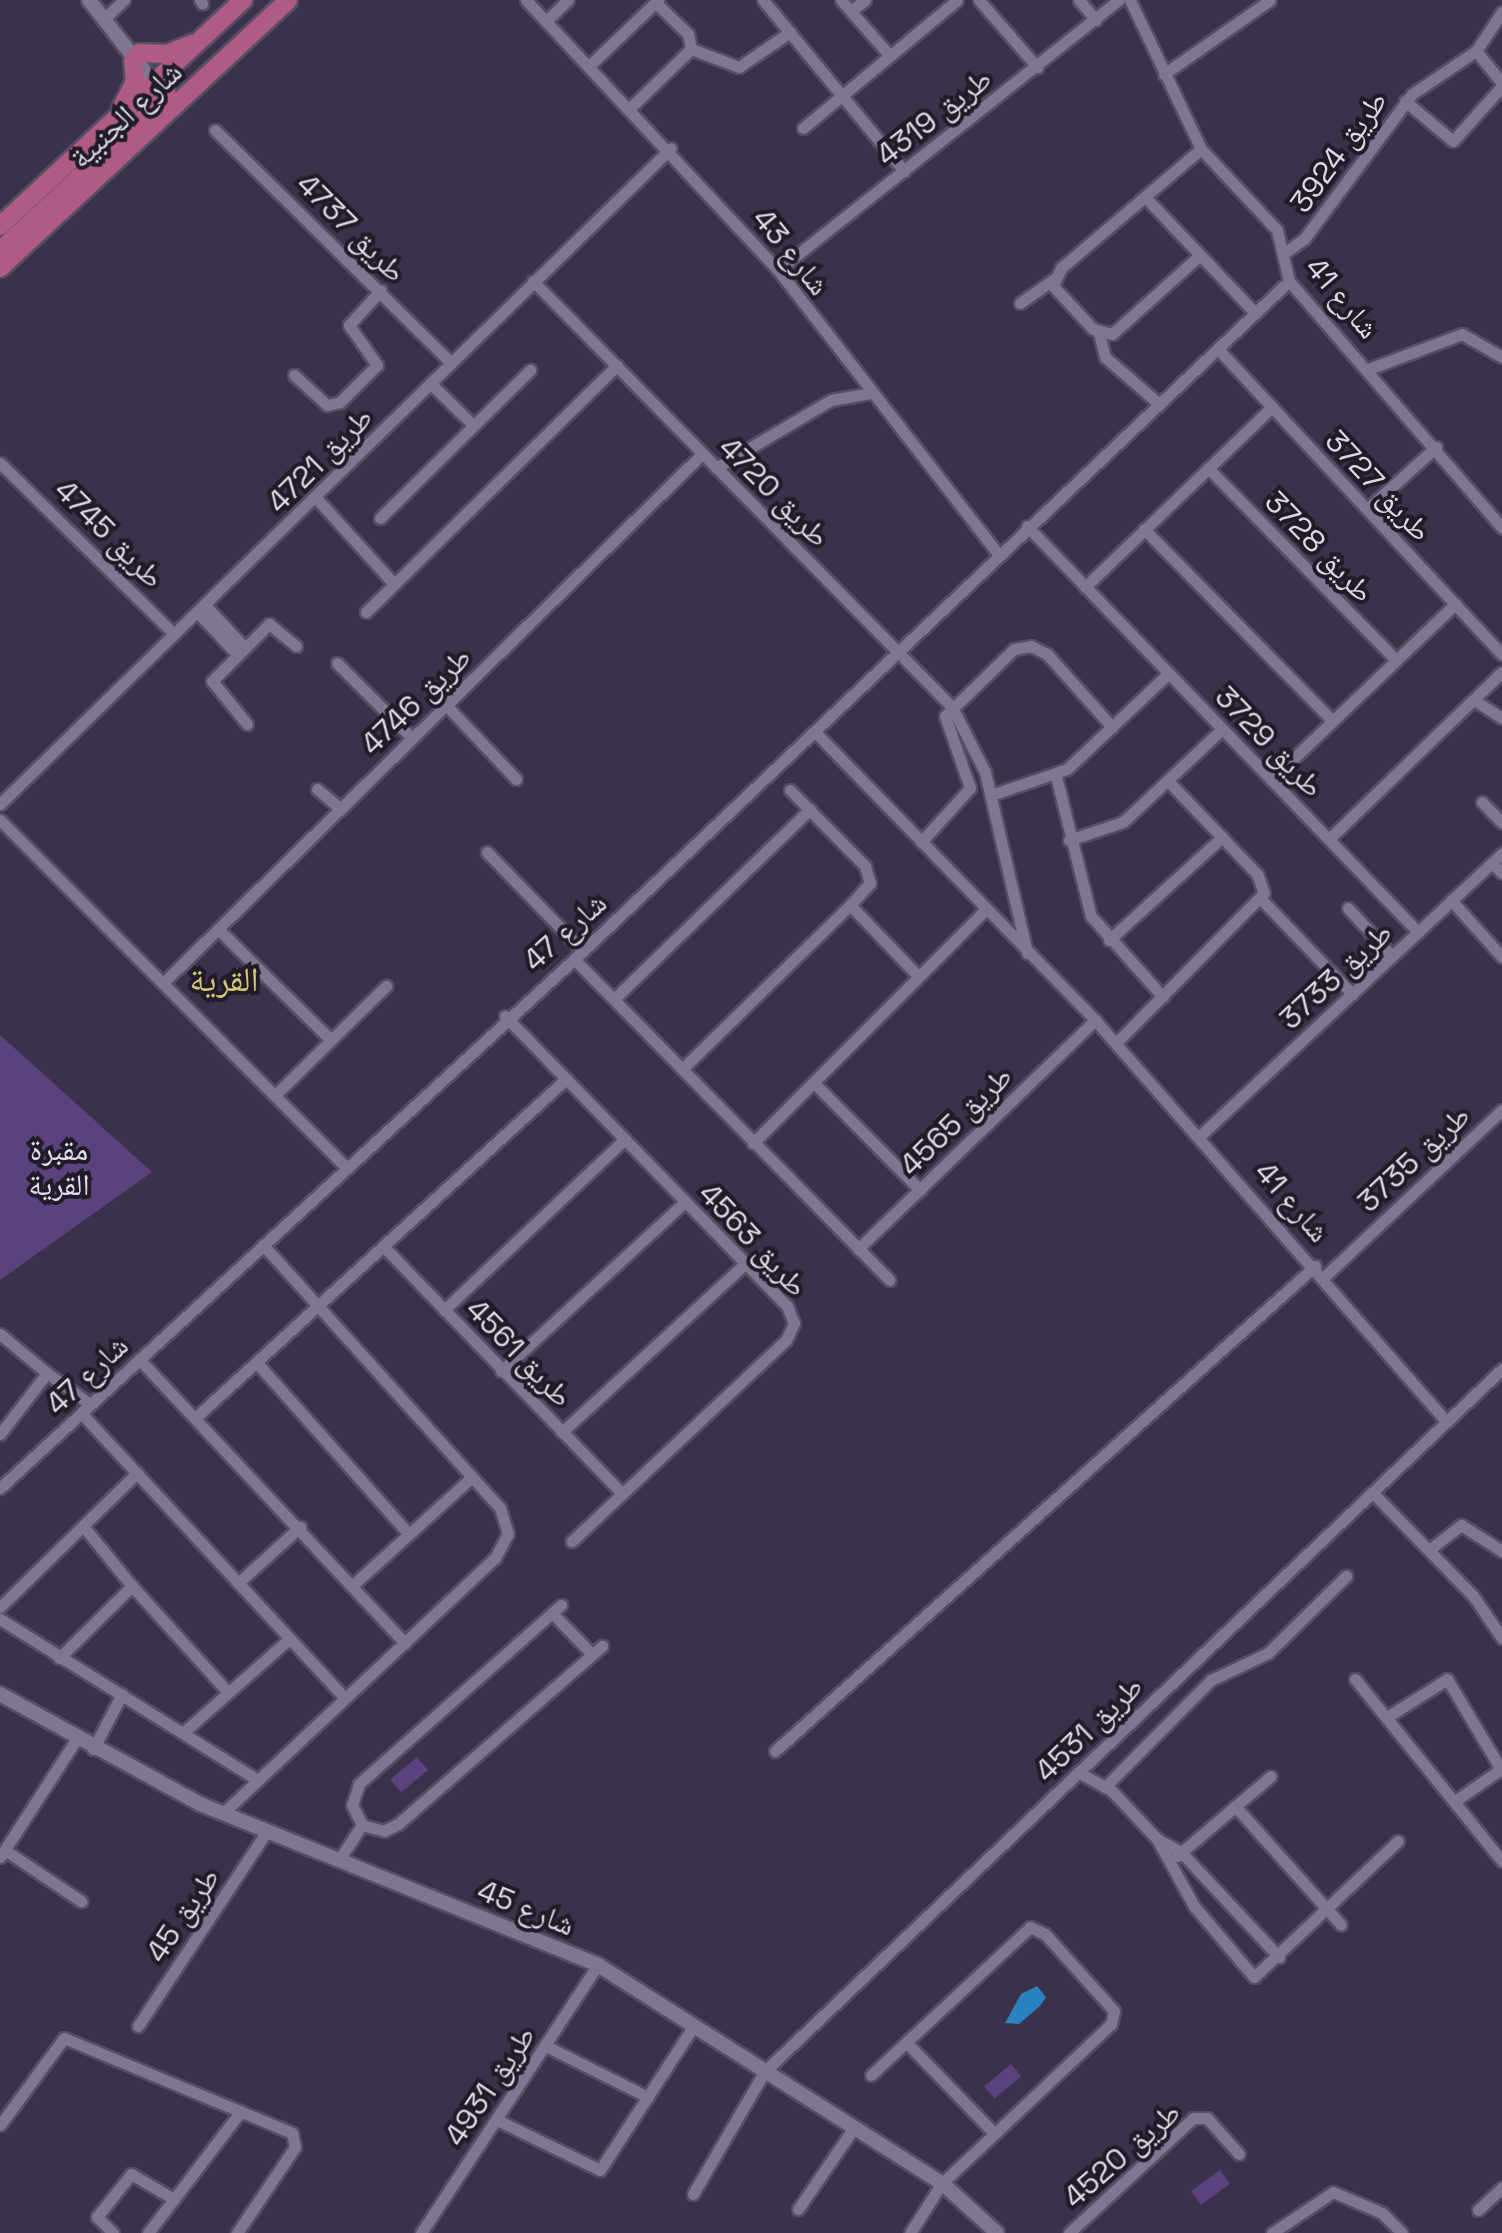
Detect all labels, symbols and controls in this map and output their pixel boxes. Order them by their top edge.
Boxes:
street label: شارع الجنبية [62,54,190,176]
street label: طريق 4319 [869,61,999,173]
street label: طريق 3924 [1283,84,1395,220]
street label: طريق 4737 [289,166,413,290]
street label: شارع 43 [745,201,837,303]
street label: شارع 41 [1298,250,1386,346]
street label: طريق 4721 [260,400,380,520]
street label: طريق 3727 [1318,423,1438,549]
street label: طريق 4720 [711,429,837,555]
street label: طريق 4745 [47,472,171,596]
street label: طريق 3728 [1257,484,1381,610]
street label: طريق 4746 [353,640,479,762]
street label: طريق 3729 [1207,679,1331,805]
street label: شارع 47 [516,885,614,979]
street label: طريق 3733 [1272,915,1400,1037]
district label: القرية [189,960,259,1000]
street label: طريق 4565 [892,1059,1020,1183]
street label: طريق 3735 [1350,1098,1478,1220]
park label: مقبرة القرية [28,1132,90,1202]
street label: شارع 41 [1247,1154,1337,1250]
street label: طريق 4563 [691,1176,815,1304]
street label: طريق 4561 [459,1291,579,1415]
street label: شارع 47 [38,1328,136,1422]
street label: طريق 4531 [1028,1669,1150,1789]
street label: طريق 45 [138,1861,228,1969]
street label: شارع 45 [472,1872,580,1944]
street label: طريق 4931 [437,2019,543,2153]
street label: طريق 4520 [1056,2095,1188,2215]

